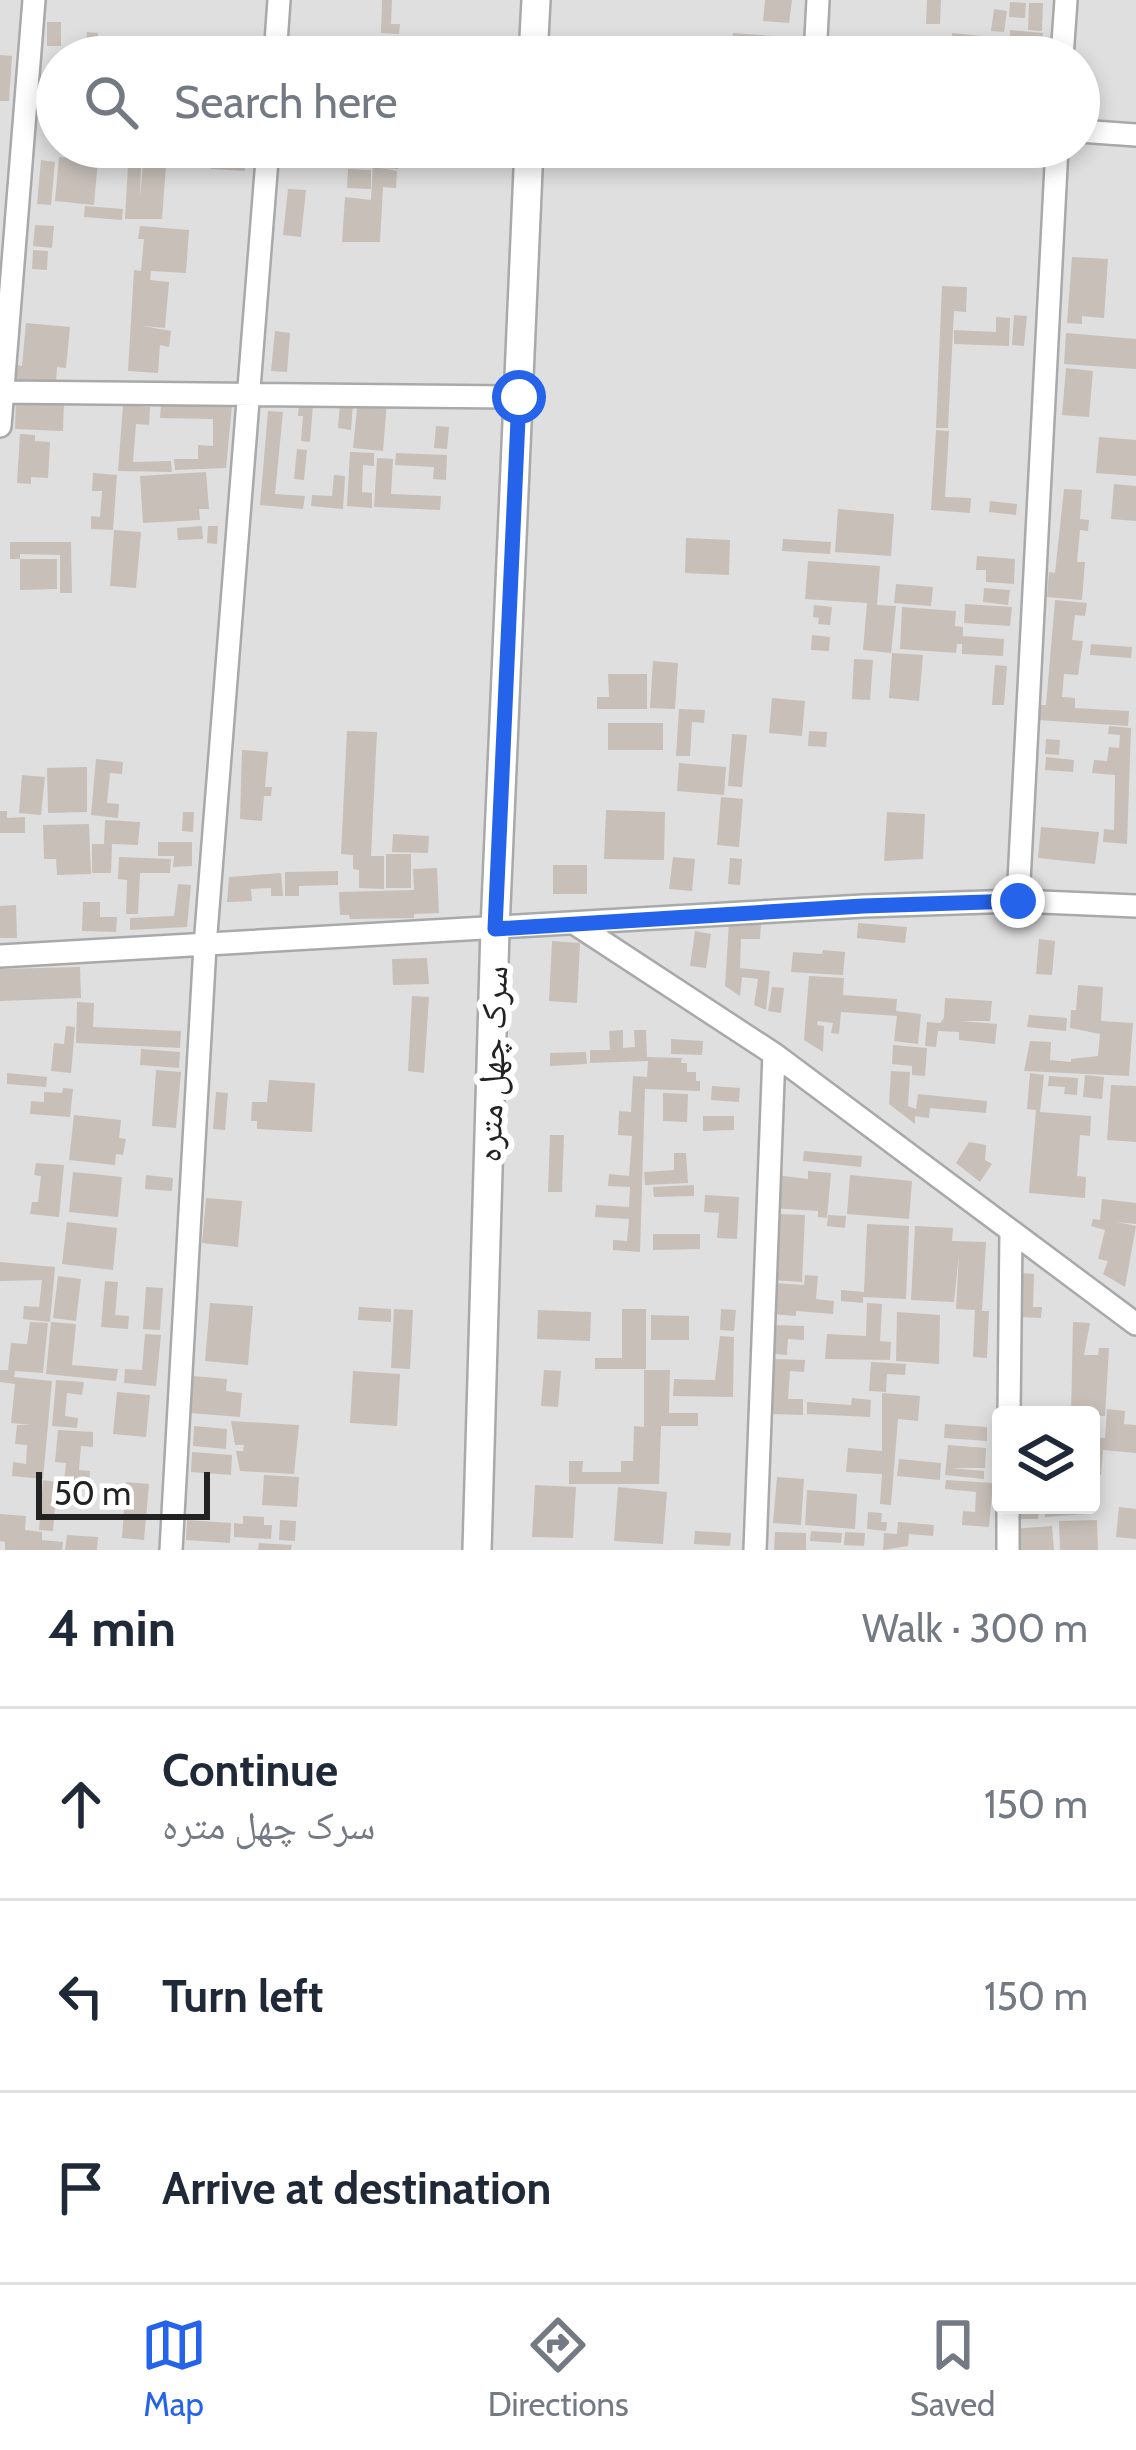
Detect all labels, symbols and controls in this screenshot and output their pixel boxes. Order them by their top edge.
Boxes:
search box [36,36,1100,168]
icon: search [78,69,144,135]
text: Search here [174,75,398,129]
route start [492,370,546,424]
route end [991,874,1045,928]
street label: سرک چهل متره [466,965,516,1163]
map controls [992,1406,1100,1514]
button: layers [992,1406,1100,1514]
scale bar [36,1466,210,1519]
text: 50 m [54,1473,131,1513]
text: 4 min [48,1597,176,1659]
text: Walk · 300 m [862,1604,1088,1652]
text: Continue [162,1743,338,1797]
icon: ahead [48,1771,114,1837]
text: 150 m [984,1780,1088,1828]
text: سرک چهل متره [162,1801,375,1849]
icon: left [48,1963,114,2029]
text: Turn left [162,1969,324,2023]
text: 150 m [984,1972,1088,2020]
icon: arrive [48,2155,114,2221]
text: Arrive at destination [162,2161,551,2215]
tab: Map [141,2312,207,2424]
tab: Directions [488,2312,629,2424]
tab: Saved [910,2312,995,2424]

